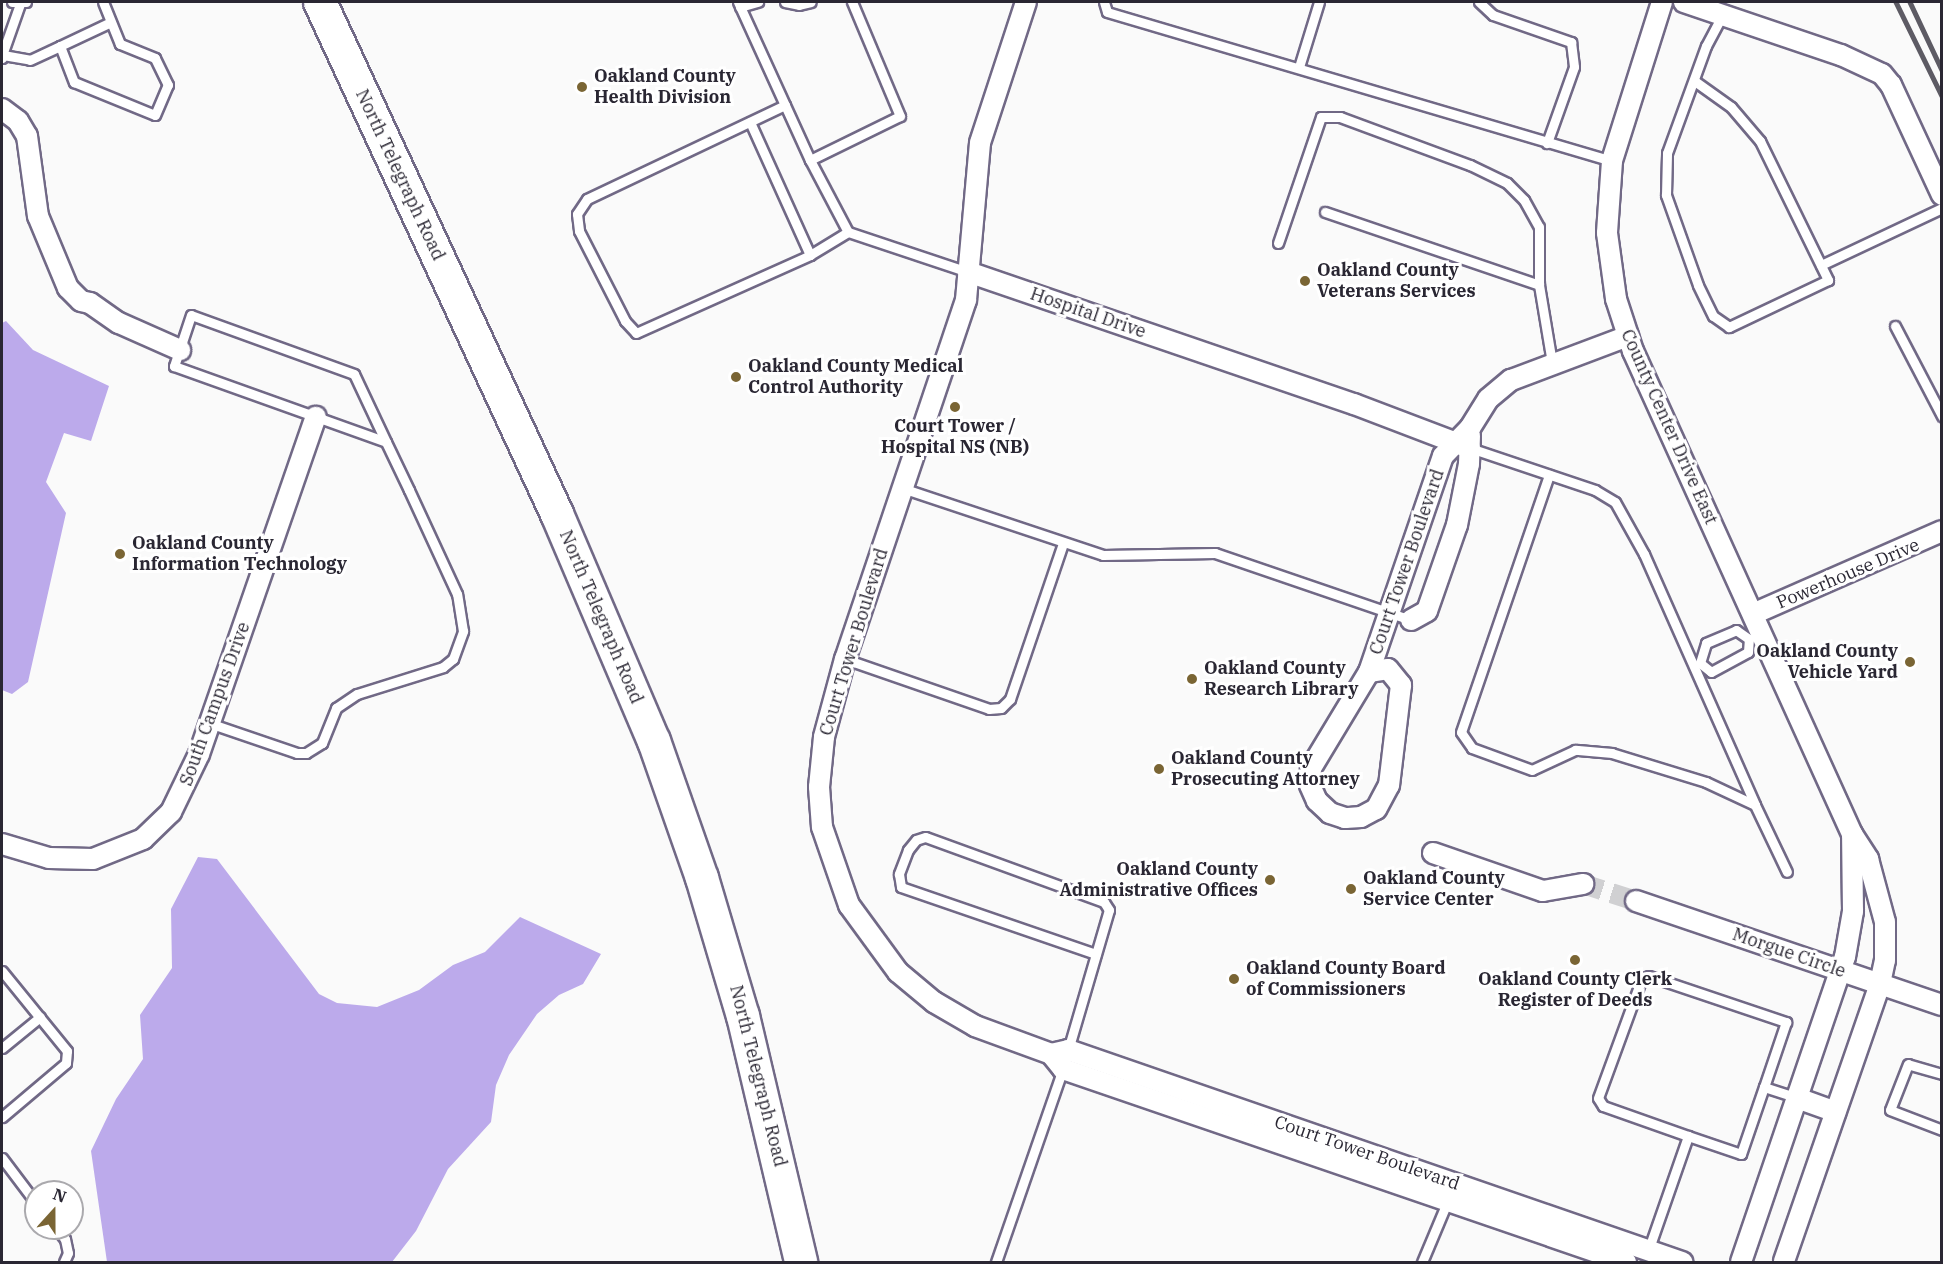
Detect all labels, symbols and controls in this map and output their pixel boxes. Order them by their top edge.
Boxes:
place label: Oakland County Health Division [594,66,736,109]
marker: Oakland County Health Division [575,80,589,94]
street label: North Telegraph Road [351,86,449,264]
place label: Oakland County Veterans Services [1317,260,1476,302]
marker: Oakland County Veterans Services [1298,274,1312,288]
street label: Hospital Drive [1027,283,1149,343]
street label: County Center Drive East [1616,326,1722,528]
place label: Oakland County Medical Control Authority [748,356,963,398]
marker: Oakland County Medical Control Authority [729,370,743,384]
marker: Court Tower / Hospital NS (NB) [948,400,962,414]
place label: Court Tower / Hospital NS (NB) [881,416,1029,458]
street label: Court Tower Boulevard [1365,466,1449,658]
street label: North Telegraph Road [555,527,647,707]
place label: Oakland County Information Technology [132,533,347,576]
street label: Powerhouse Drive [1773,534,1923,614]
street label: Court Tower Boulevard [815,546,893,738]
marker: Oakland County Information Technology [113,547,127,561]
street label: South Campus Drive [175,619,255,789]
place label: Oakland County Vehicle Yard [1756,641,1898,684]
marker: Oakland County Vehicle Yard [1903,655,1917,669]
place label: Oakland County Research Library [1204,658,1358,700]
marker: Oakland County Research Library [1185,672,1199,686]
place label: Oakland County Prosecuting Attorney [1171,748,1360,790]
marker: Oakland County Prosecuting Attorney [1152,762,1166,776]
place label: Oakland County Administrative Offices [1059,859,1258,902]
place label: Oakland County Service Center [1363,868,1505,910]
marker: Oakland County Administrative Offices [1263,873,1277,887]
marker: Oakland County Service Center [1344,882,1358,896]
street label: Morgue Circle [1730,924,1848,982]
marker: Oakland County Clerk Register of Deeds [1568,953,1582,967]
place label: Oakland County Board of Commissioners [1246,958,1446,1000]
place label: Oakland County Clerk Register of Deeds [1478,969,1672,1012]
marker: Oakland County Board of Commissioners [1227,972,1241,986]
street label: North Telegraph Road [725,983,791,1169]
street label: Court Tower Boulevard [1271,1111,1463,1195]
north arrow [24,1180,84,1240]
text: N [50,1183,69,1207]

